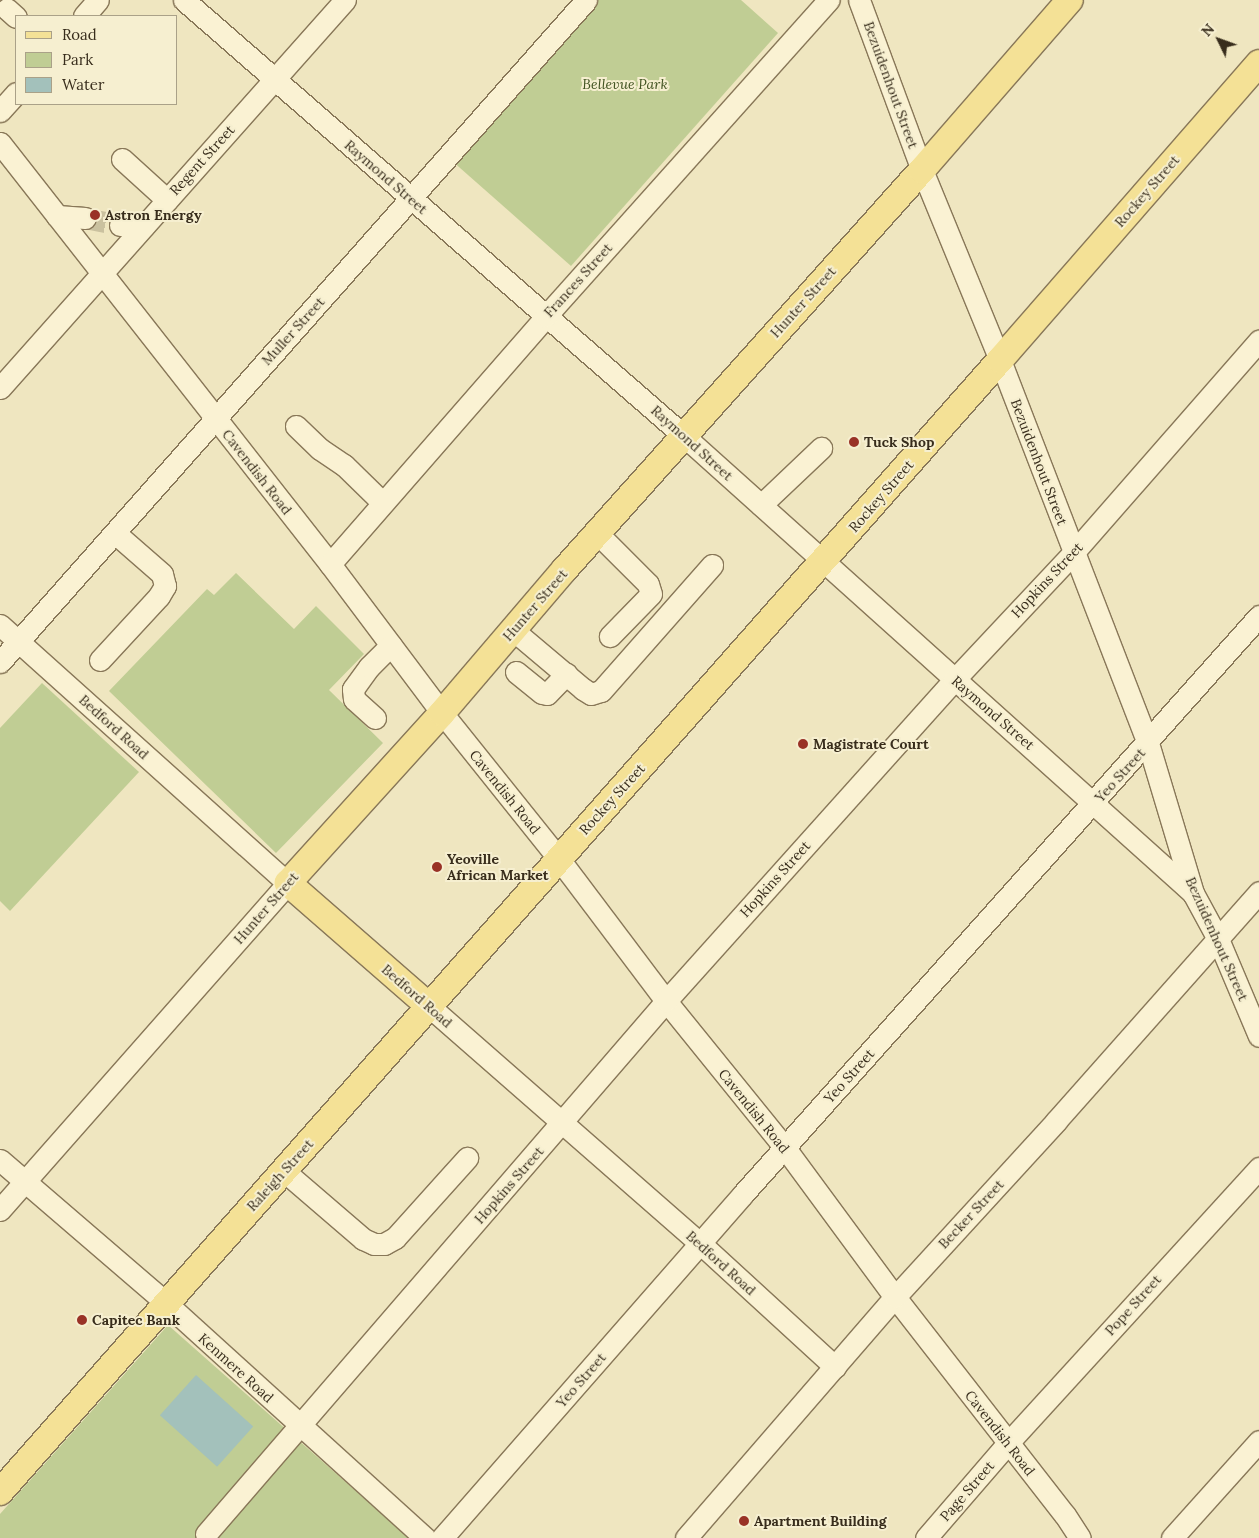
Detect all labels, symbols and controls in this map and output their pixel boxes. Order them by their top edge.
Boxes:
legend [15,15,178,105]
north arrow [1194,15,1244,65]
street label: Bezuidenhout Street [860,19,922,151]
text: N [1198,20,1218,40]
text: Road [62,25,97,44]
text: Park [62,50,93,69]
text: Water [62,75,104,94]
park label: Bellevue Park [582,76,668,92]
street label: Regent Street [166,121,238,199]
street label: Raymond Street [341,136,431,218]
street label: Rockey Street [1111,152,1183,230]
place label: Astron Energy [105,207,202,223]
marker: Astron Energy [89,209,101,221]
street label: Frances Street [540,239,616,321]
street label: Hunter Street [767,263,839,341]
street label: Muller Street [258,293,328,369]
street label: Bezuidenhout Street [1007,396,1071,528]
street label: Raymond Street [648,402,736,484]
street label: Cavendish Road [219,426,295,518]
place label: Tuck Shop [864,434,934,450]
marker: Tuck Shop [848,436,860,448]
street label: Rockey Street [845,457,917,535]
street label: Hopkins Street [1008,539,1086,621]
street label: Hunter Street [499,566,571,644]
street label: Raymond Street [948,672,1038,754]
street label: Bedford Road [76,691,152,763]
place label: Magistrate Court [813,736,929,752]
marker: Magistrate Court [797,738,809,750]
street label: Yeo Street [1091,744,1149,806]
street label: Cavendish Road [466,747,544,837]
street label: Rockey Street [576,760,648,838]
street label: Hopkins Street [736,837,814,921]
place label: Yeoville African Market [447,851,549,884]
marker: Yeoville African Market [431,861,443,873]
street label: Hunter Street [230,869,302,947]
street label: Bezuidenhout Street [1182,874,1252,1004]
street label: Bedford Road [378,961,456,1031]
street label: Yeo Street [820,1045,878,1107]
street label: Cavendish Road [715,1066,793,1156]
street label: Raleigh Street [243,1135,317,1215]
street label: Hopkins Street [471,1143,547,1227]
street label: Becker Street [935,1176,1007,1252]
street label: Bedford Road [683,1227,759,1299]
street label: Pope Street [1101,1271,1165,1339]
place label: Capitec Bank [92,1312,180,1328]
marker: Capitec Bank [76,1314,88,1326]
street label: Kenmere Road [195,1330,277,1406]
street label: Yeo Street [553,1349,609,1411]
street label: Cavendish Road [962,1387,1038,1479]
street label: Page Street [936,1457,998,1525]
place label: Apartment Building [754,1513,887,1529]
marker: Apartment Building [738,1515,750,1527]

